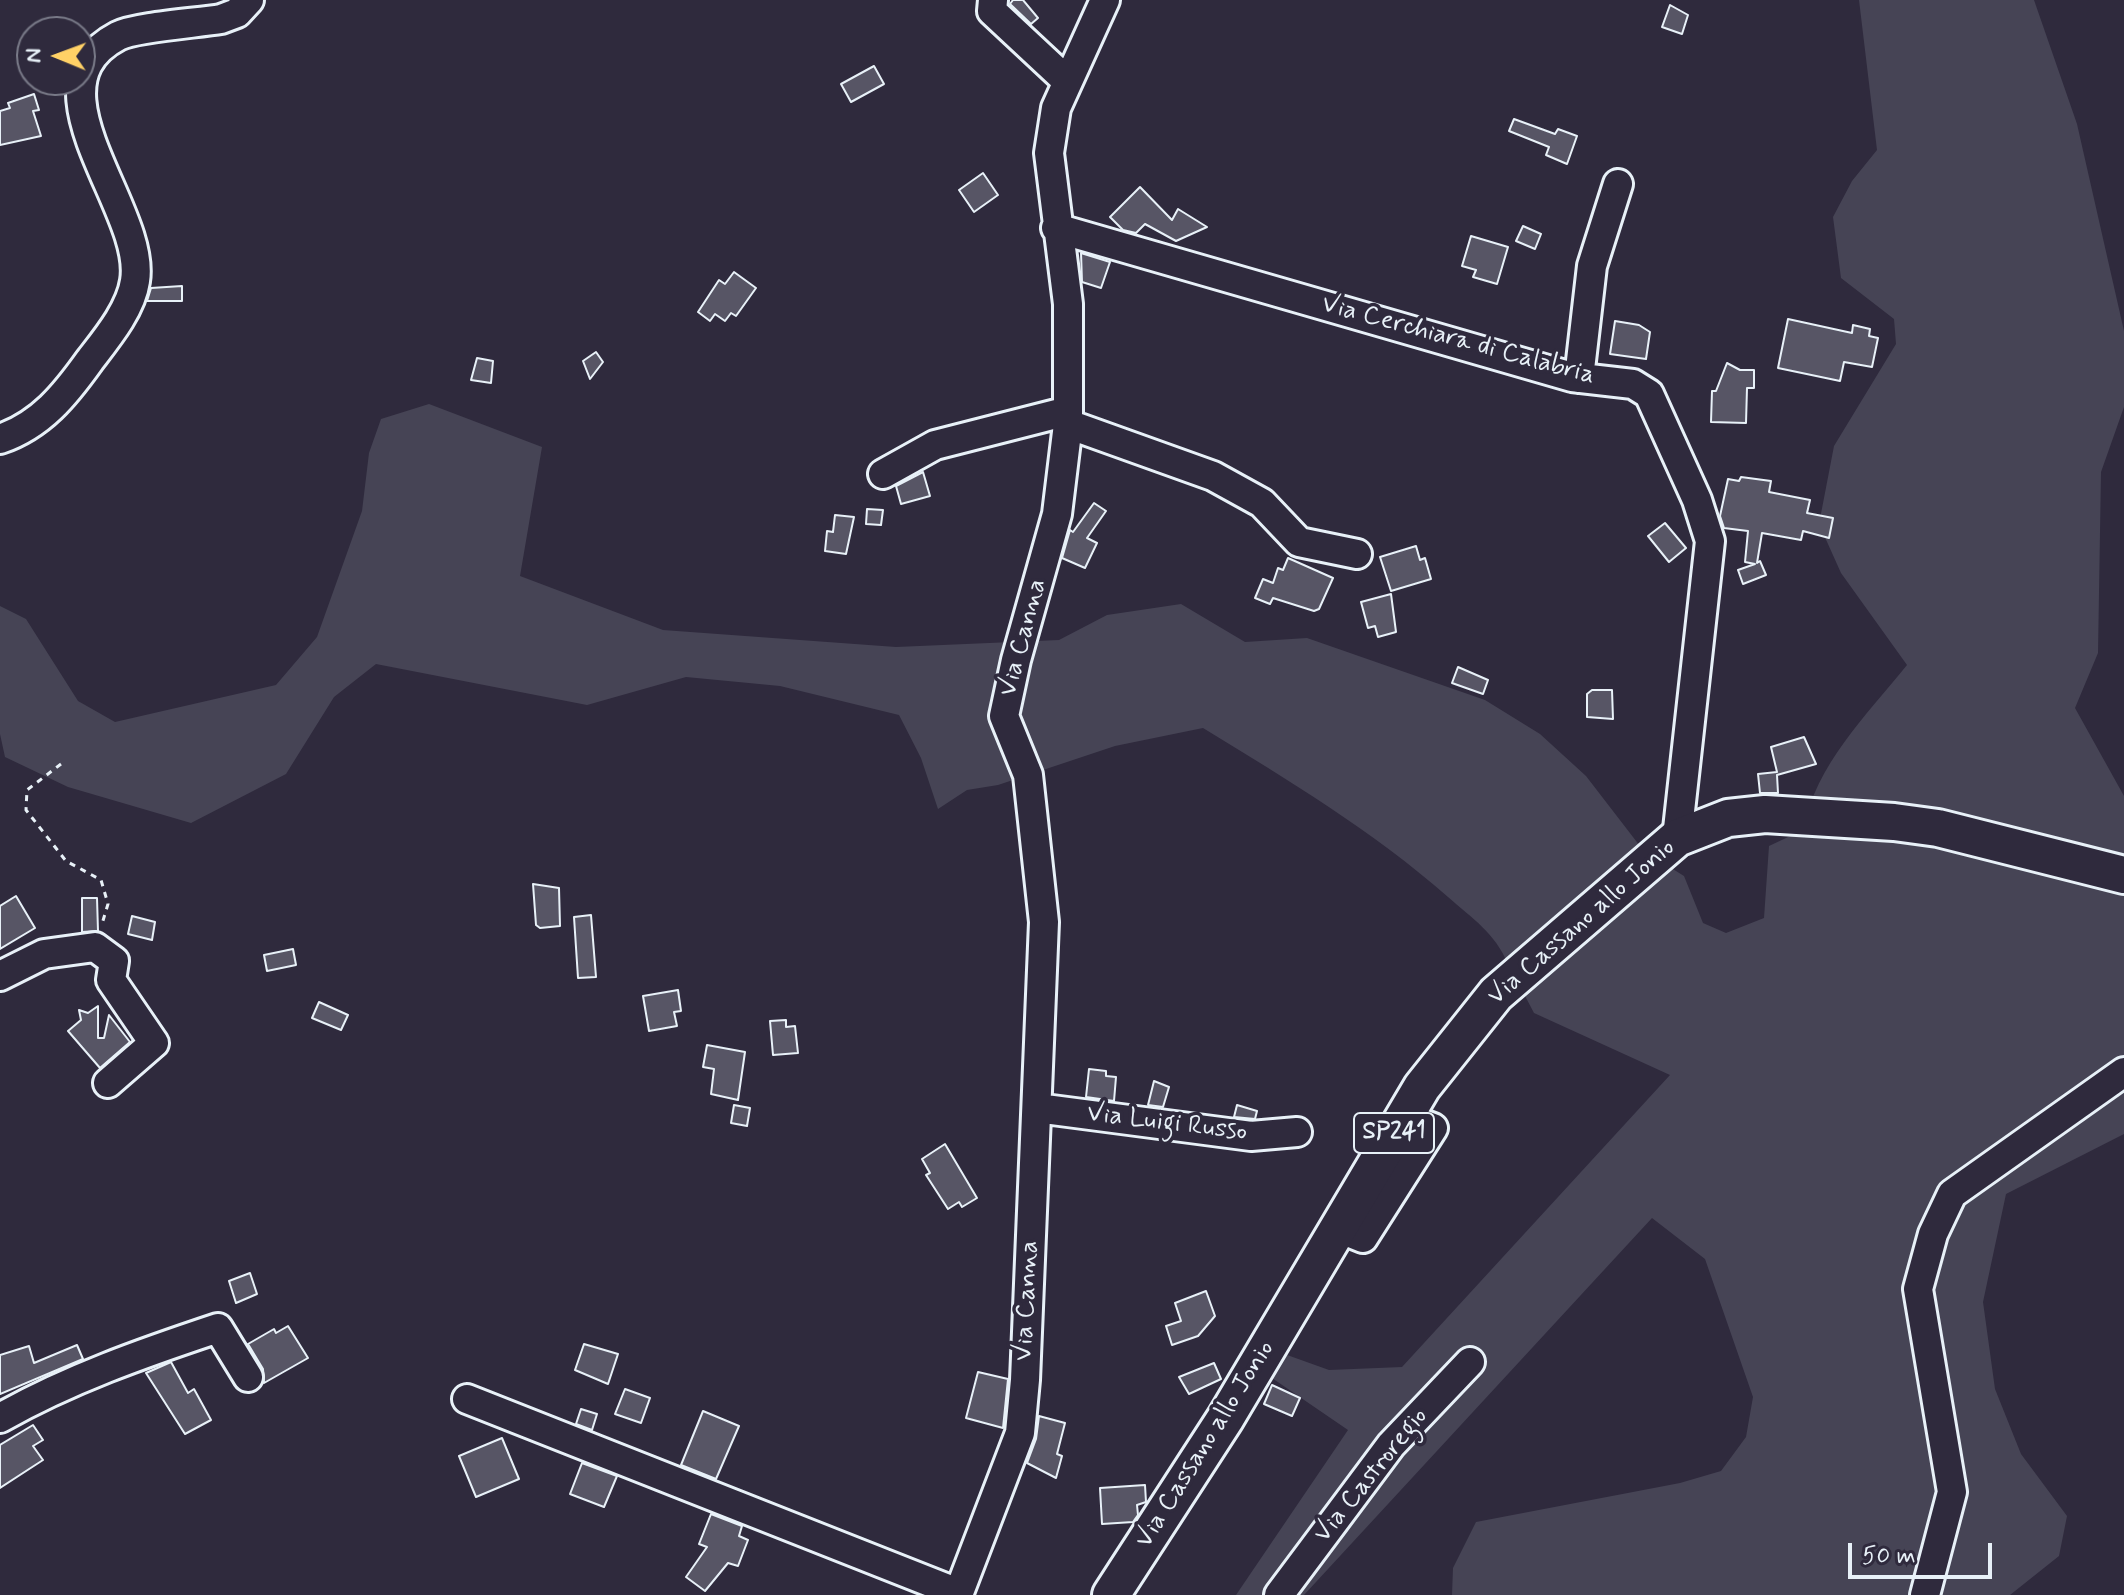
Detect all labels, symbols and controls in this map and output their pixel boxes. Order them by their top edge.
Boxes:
north arrow [16,16,96,96]
text: N [20,48,48,63]
street label: Via Cerchiara di Calabria [1318,289,1598,393]
street label: Via Canna [993,576,1055,700]
street label: Via Cassano allo Jonio [1482,833,1682,1013]
street label: Via Luigi Russo [1085,1099,1249,1149]
road number: SP241 [1354,1113,1434,1153]
street label: Via Canna [1009,1240,1047,1362]
street label: Via Cassano allo Jonio [1130,1336,1282,1554]
street label: Via Castroregio [1308,1402,1436,1550]
scale bar [1852,1527,1996,1577]
text: 50 m [1862,1541,1916,1572]

